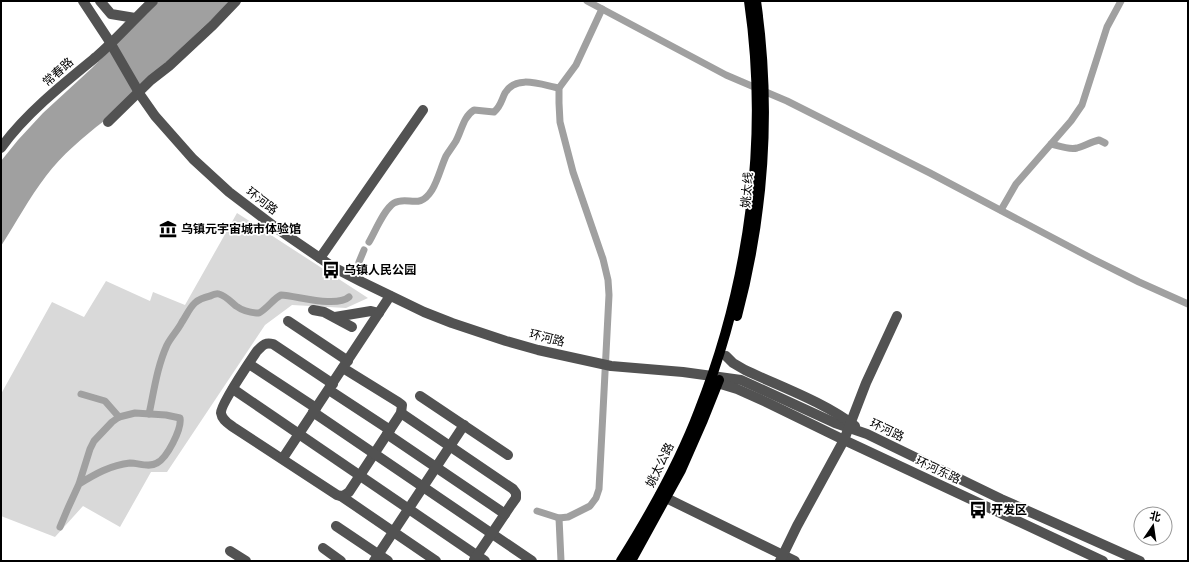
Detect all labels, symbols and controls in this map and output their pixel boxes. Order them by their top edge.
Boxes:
street label: 常春路 [40,55,76,89]
street label: 姚太线 [738,171,756,209]
street label: 环河路 [244,184,280,218]
museum icon: 乌镇元宇宙城市体验馆 [158,219,178,239]
place label: 乌镇元宇宙城市体验馆 [181,222,301,236]
bus stop icon: 乌镇人民公园 [321,260,341,280]
place label: 乌镇人民公园 [344,263,416,277]
street label: 环河路 [528,327,566,349]
street label: 环河路 [868,416,906,444]
street label: 姚太公路 [643,440,677,490]
street label: 环河东路 [913,454,963,486]
bus stop icon: 开发区 [968,500,988,520]
place label: 开发区 [991,503,1027,517]
north arrow [1133,506,1173,546]
text: 北 [1148,509,1162,524]

